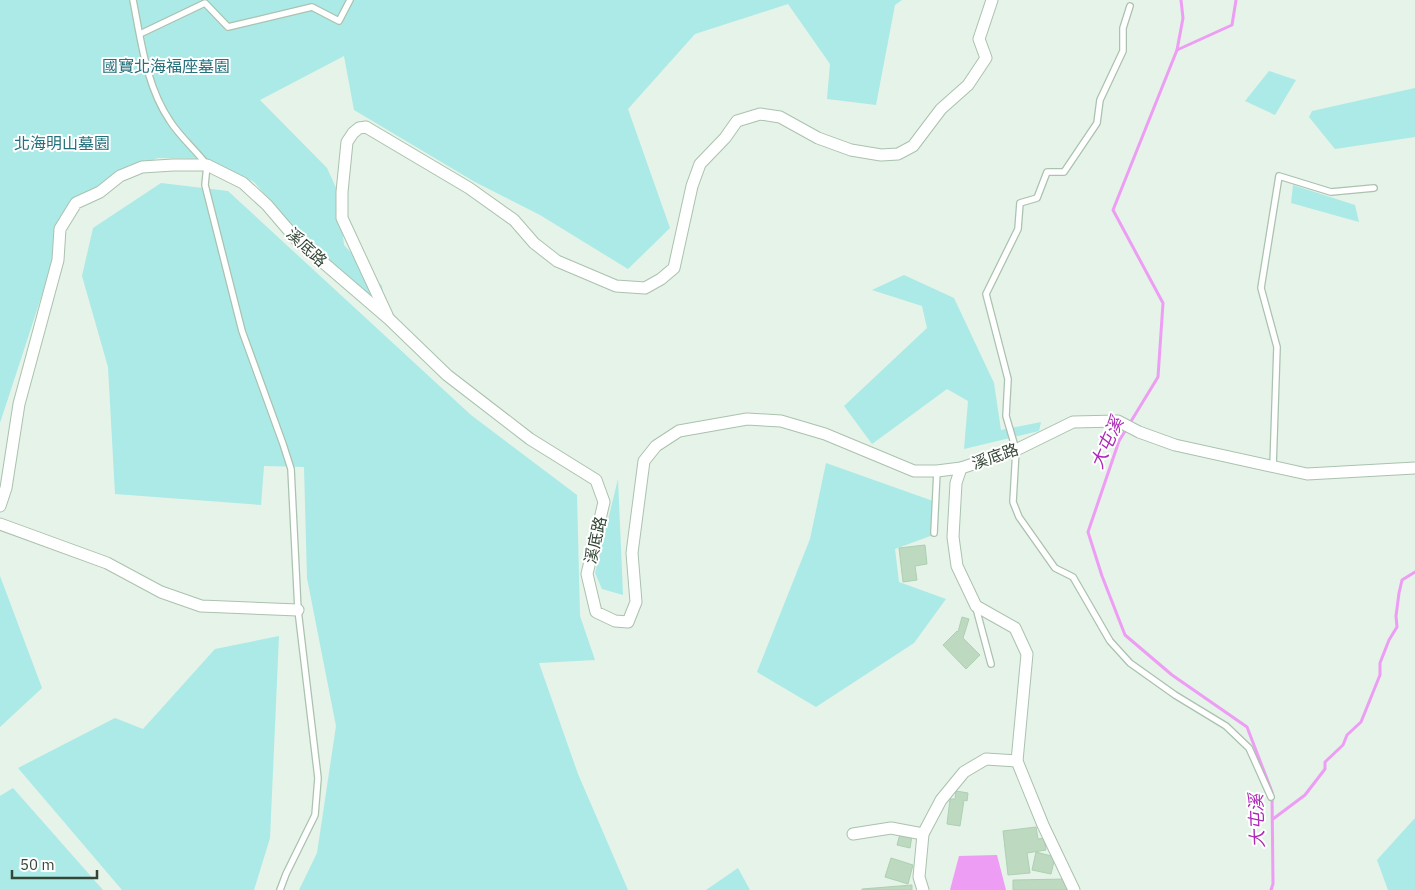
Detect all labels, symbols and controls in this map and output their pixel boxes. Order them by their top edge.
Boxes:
park label: 國寶北海福座墓園 [102,56,230,76]
park label: 北海明山墓園 [14,133,110,153]
street label: 溪底路 [283,223,331,271]
water label: 大屯溪 [1085,411,1129,472]
street label: 溪底路 [969,439,1021,473]
street label: 溪底路 [580,514,610,566]
water label: 大屯溪 [1244,791,1269,848]
scale bar [12,848,98,880]
text: 50 m [20,855,55,874]

